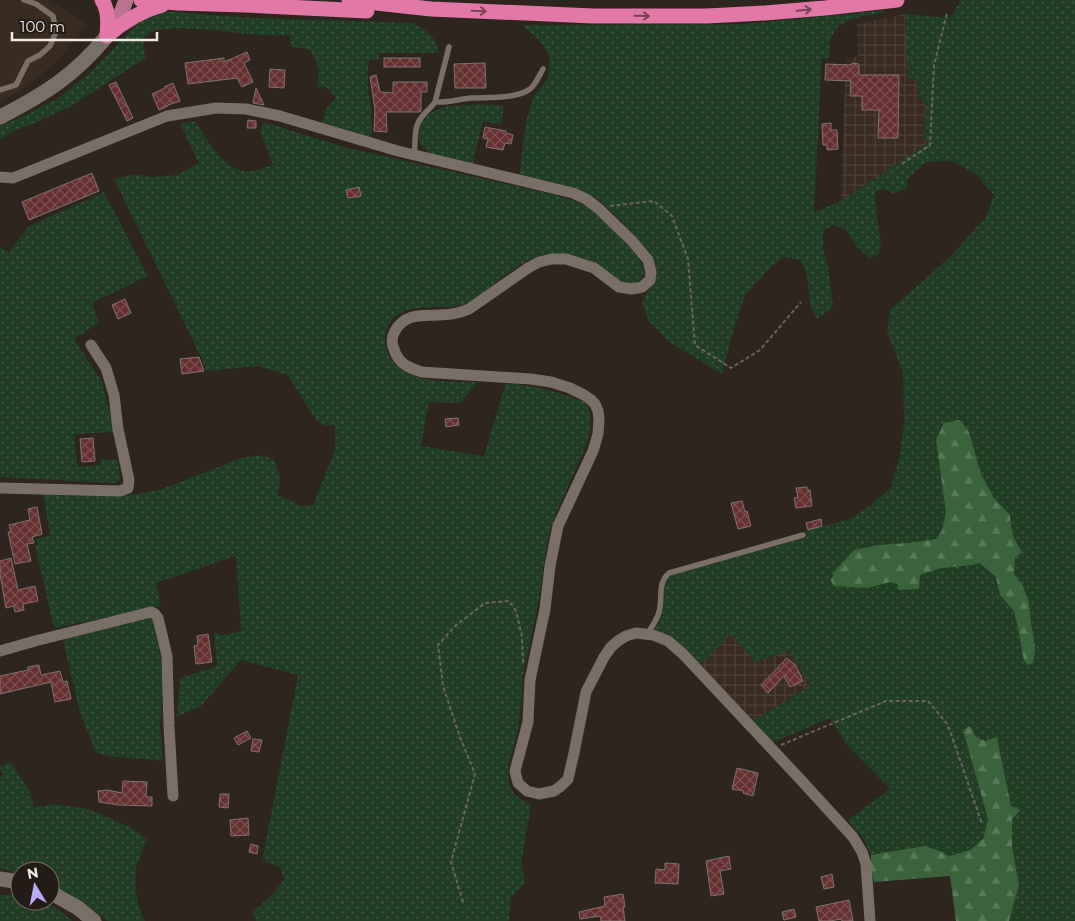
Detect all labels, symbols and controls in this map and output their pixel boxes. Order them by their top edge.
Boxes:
one-way arrow [796,5,812,15]
one-way arrow [471,6,487,16]
scale bar [12,10,158,42]
one-way arrow [633,11,649,21]
text: 100 m [20,17,65,36]
north arrow [10,861,60,911]
text: N [26,863,40,883]

